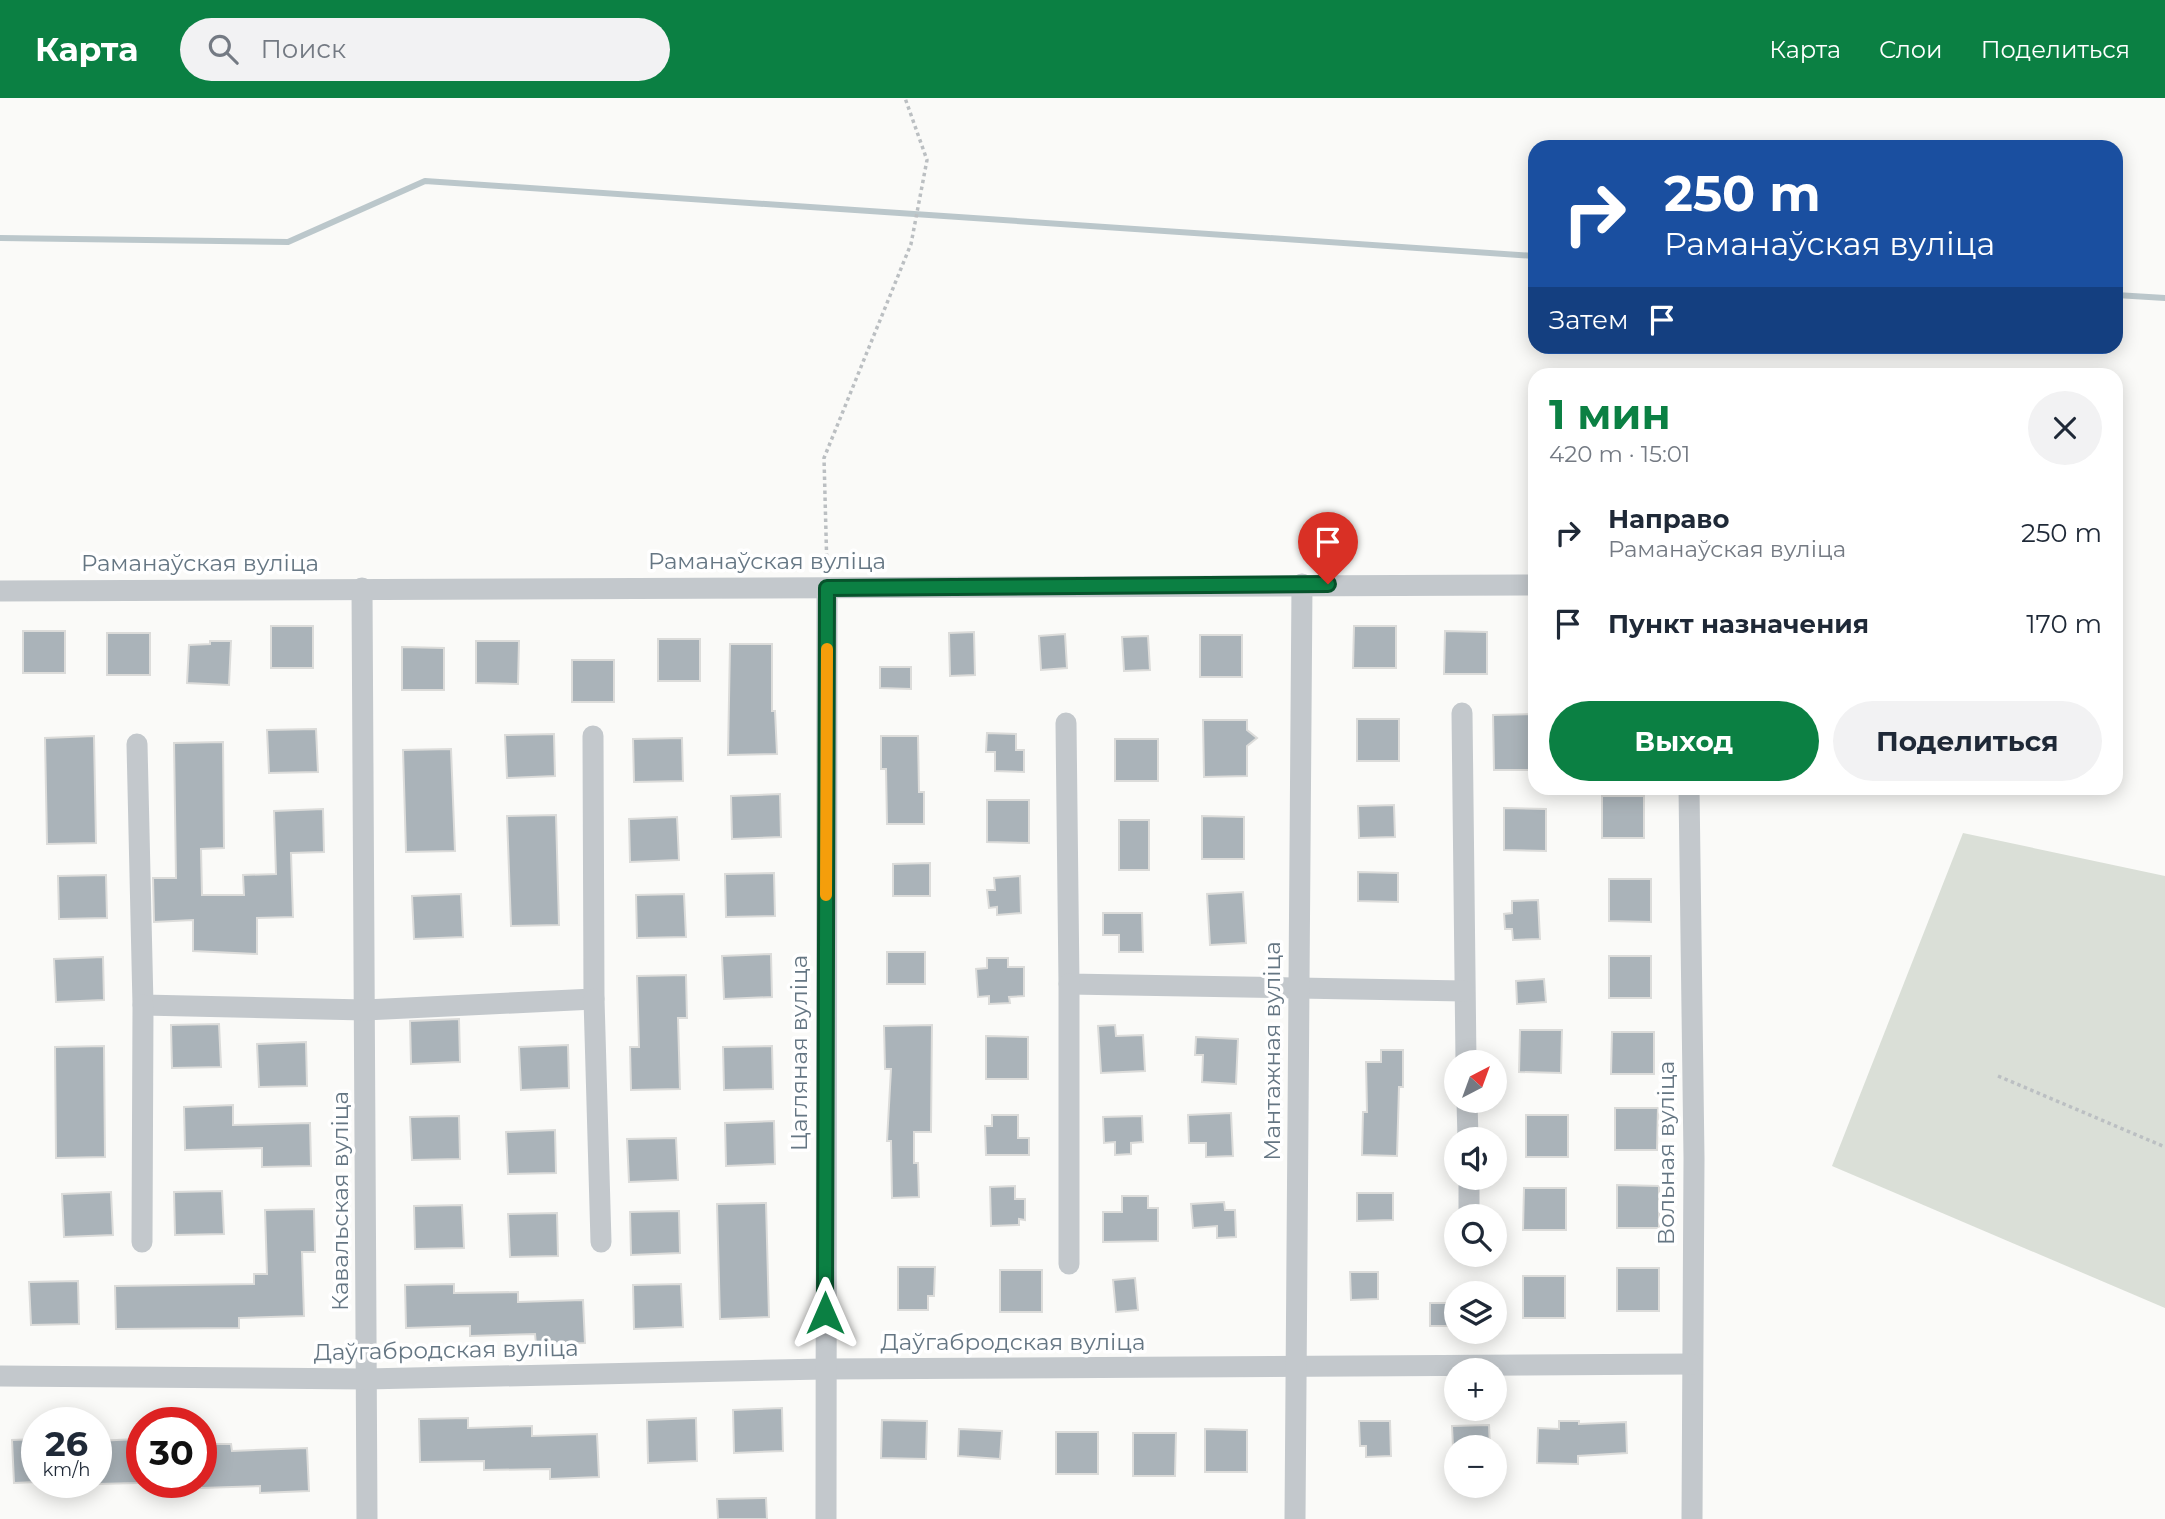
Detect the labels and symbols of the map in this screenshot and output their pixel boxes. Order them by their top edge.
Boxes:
pin [1298,512,1358,584]
street label: Раманаўская вуліца [648,547,886,575]
street label: Раманаўская вуліца [81,549,319,577]
street label: Мантажная вуліца [1258,941,1286,1161]
street label: Цагляная вуліца [785,955,813,1151]
north arrow [1444,1050,1507,1113]
street label: Вольная вуліца [1652,1061,1680,1245]
street label: Кавальская вуліца [326,1091,354,1311]
position arrow [788,1276,862,1350]
street label: Даўгабродская вуліца [880,1328,1146,1356]
street label: Даўгабродская вуліца [313,1334,579,1366]
speed limit sign: 30 [126,1407,217,1498]

